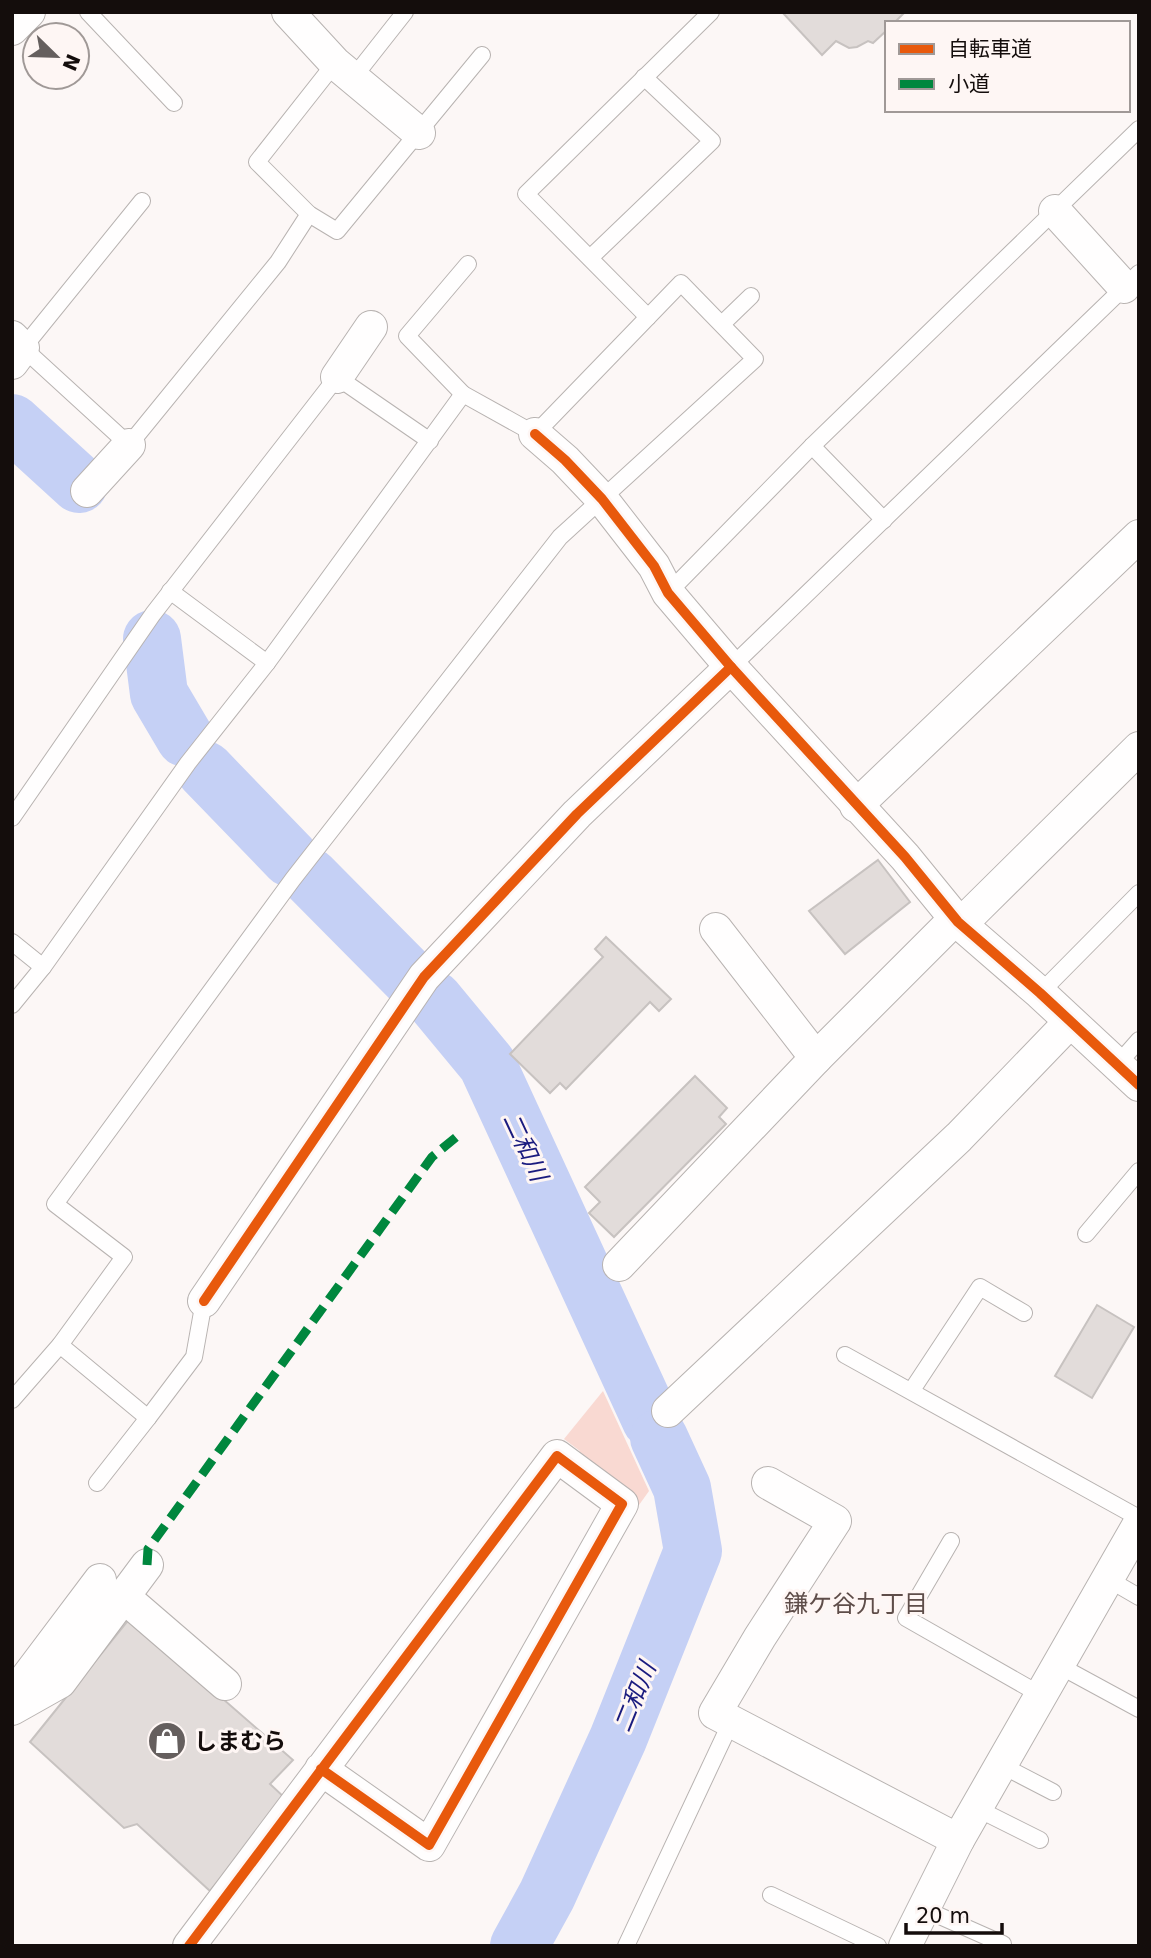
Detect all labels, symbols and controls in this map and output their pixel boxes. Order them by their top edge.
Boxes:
north arrow [21,21,91,91]
legend [885,21,1130,112]
text: 自転車道 [948,37,1032,61]
text: N [58,51,85,74]
text: 小道 [948,72,990,96]
water label: 二和川 [497,1108,554,1188]
district label: 鎌ケ谷九丁目 [784,1590,928,1618]
water label: 二和川 [609,1656,663,1736]
shop icon: しまむら [146,1720,188,1762]
place label: しまむら [194,1728,286,1754]
scale bar [906,1892,1002,1936]
text: 20 m [916,1904,970,1928]

